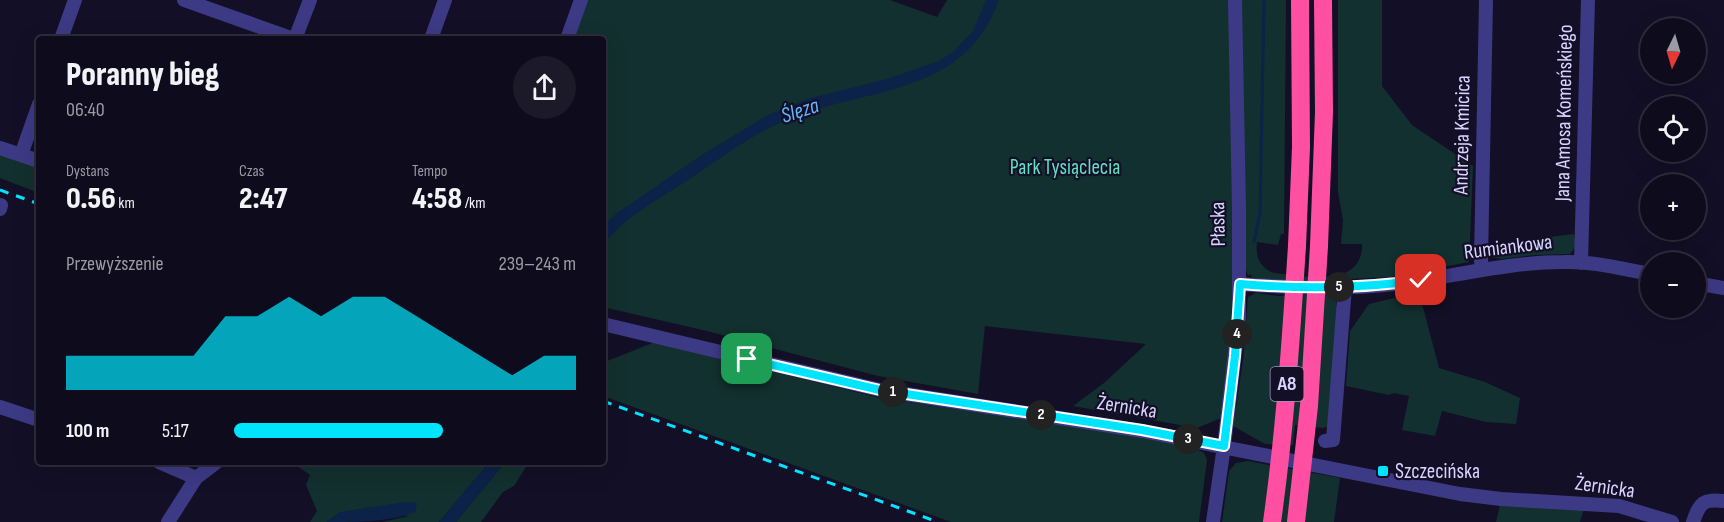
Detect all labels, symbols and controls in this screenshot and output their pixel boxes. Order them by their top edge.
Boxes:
north arrow [1640,18,1706,84]
map controls [1640,18,1706,318]
street label: Jana Amosa Komeńskiego [1550,24,1578,203]
text: Poranny bieg [66,55,219,95]
button: share [513,56,576,119]
street label: Andrzeja Kmicica [1448,75,1476,196]
water label: Ślęza [778,92,822,130]
button: locate [1640,96,1706,162]
text: 06:40 [66,98,105,122]
park label: Park Tysiąclecia [1010,155,1120,180]
text: Dystans [66,162,109,181]
text: Czas [239,162,264,181]
text: Tempo [412,162,447,181]
button: + [1640,174,1706,240]
text: 0.56 [66,181,116,217]
text: 2:47 [239,181,287,217]
text: 4:58 [412,181,462,217]
text: km [116,194,135,213]
text: /km [462,194,485,213]
street label: Płaska [1205,202,1231,246]
street label: Rumiankowa [1462,229,1554,265]
text: Przewyższenie [66,252,164,276]
text: 239–243 m [498,252,576,276]
button: − [1640,252,1706,318]
pin [1395,254,1446,305]
icon: check [1404,263,1437,296]
pin: 5 [1324,272,1354,302]
text: 5 [1335,277,1343,296]
pin: 4 [1222,319,1252,349]
text: 4 [1233,324,1241,343]
pin [721,333,772,384]
icon: arrive [730,342,763,375]
road number: A8 [1270,367,1304,401]
pin: 1 [878,377,908,407]
text: 1 [890,382,896,401]
street label: Żernicka [1095,390,1159,424]
pin: 2 [1026,400,1056,430]
text: 2 [1037,405,1045,424]
text: 100 m [66,419,109,443]
text: 5:17 [162,419,189,443]
pin: 3 [1173,424,1203,454]
text: 3 [1184,429,1192,448]
place label: Szczecińska [1395,459,1480,484]
marker: Szczecińska [1376,464,1390,478]
street label: Żernicka [1573,470,1637,504]

